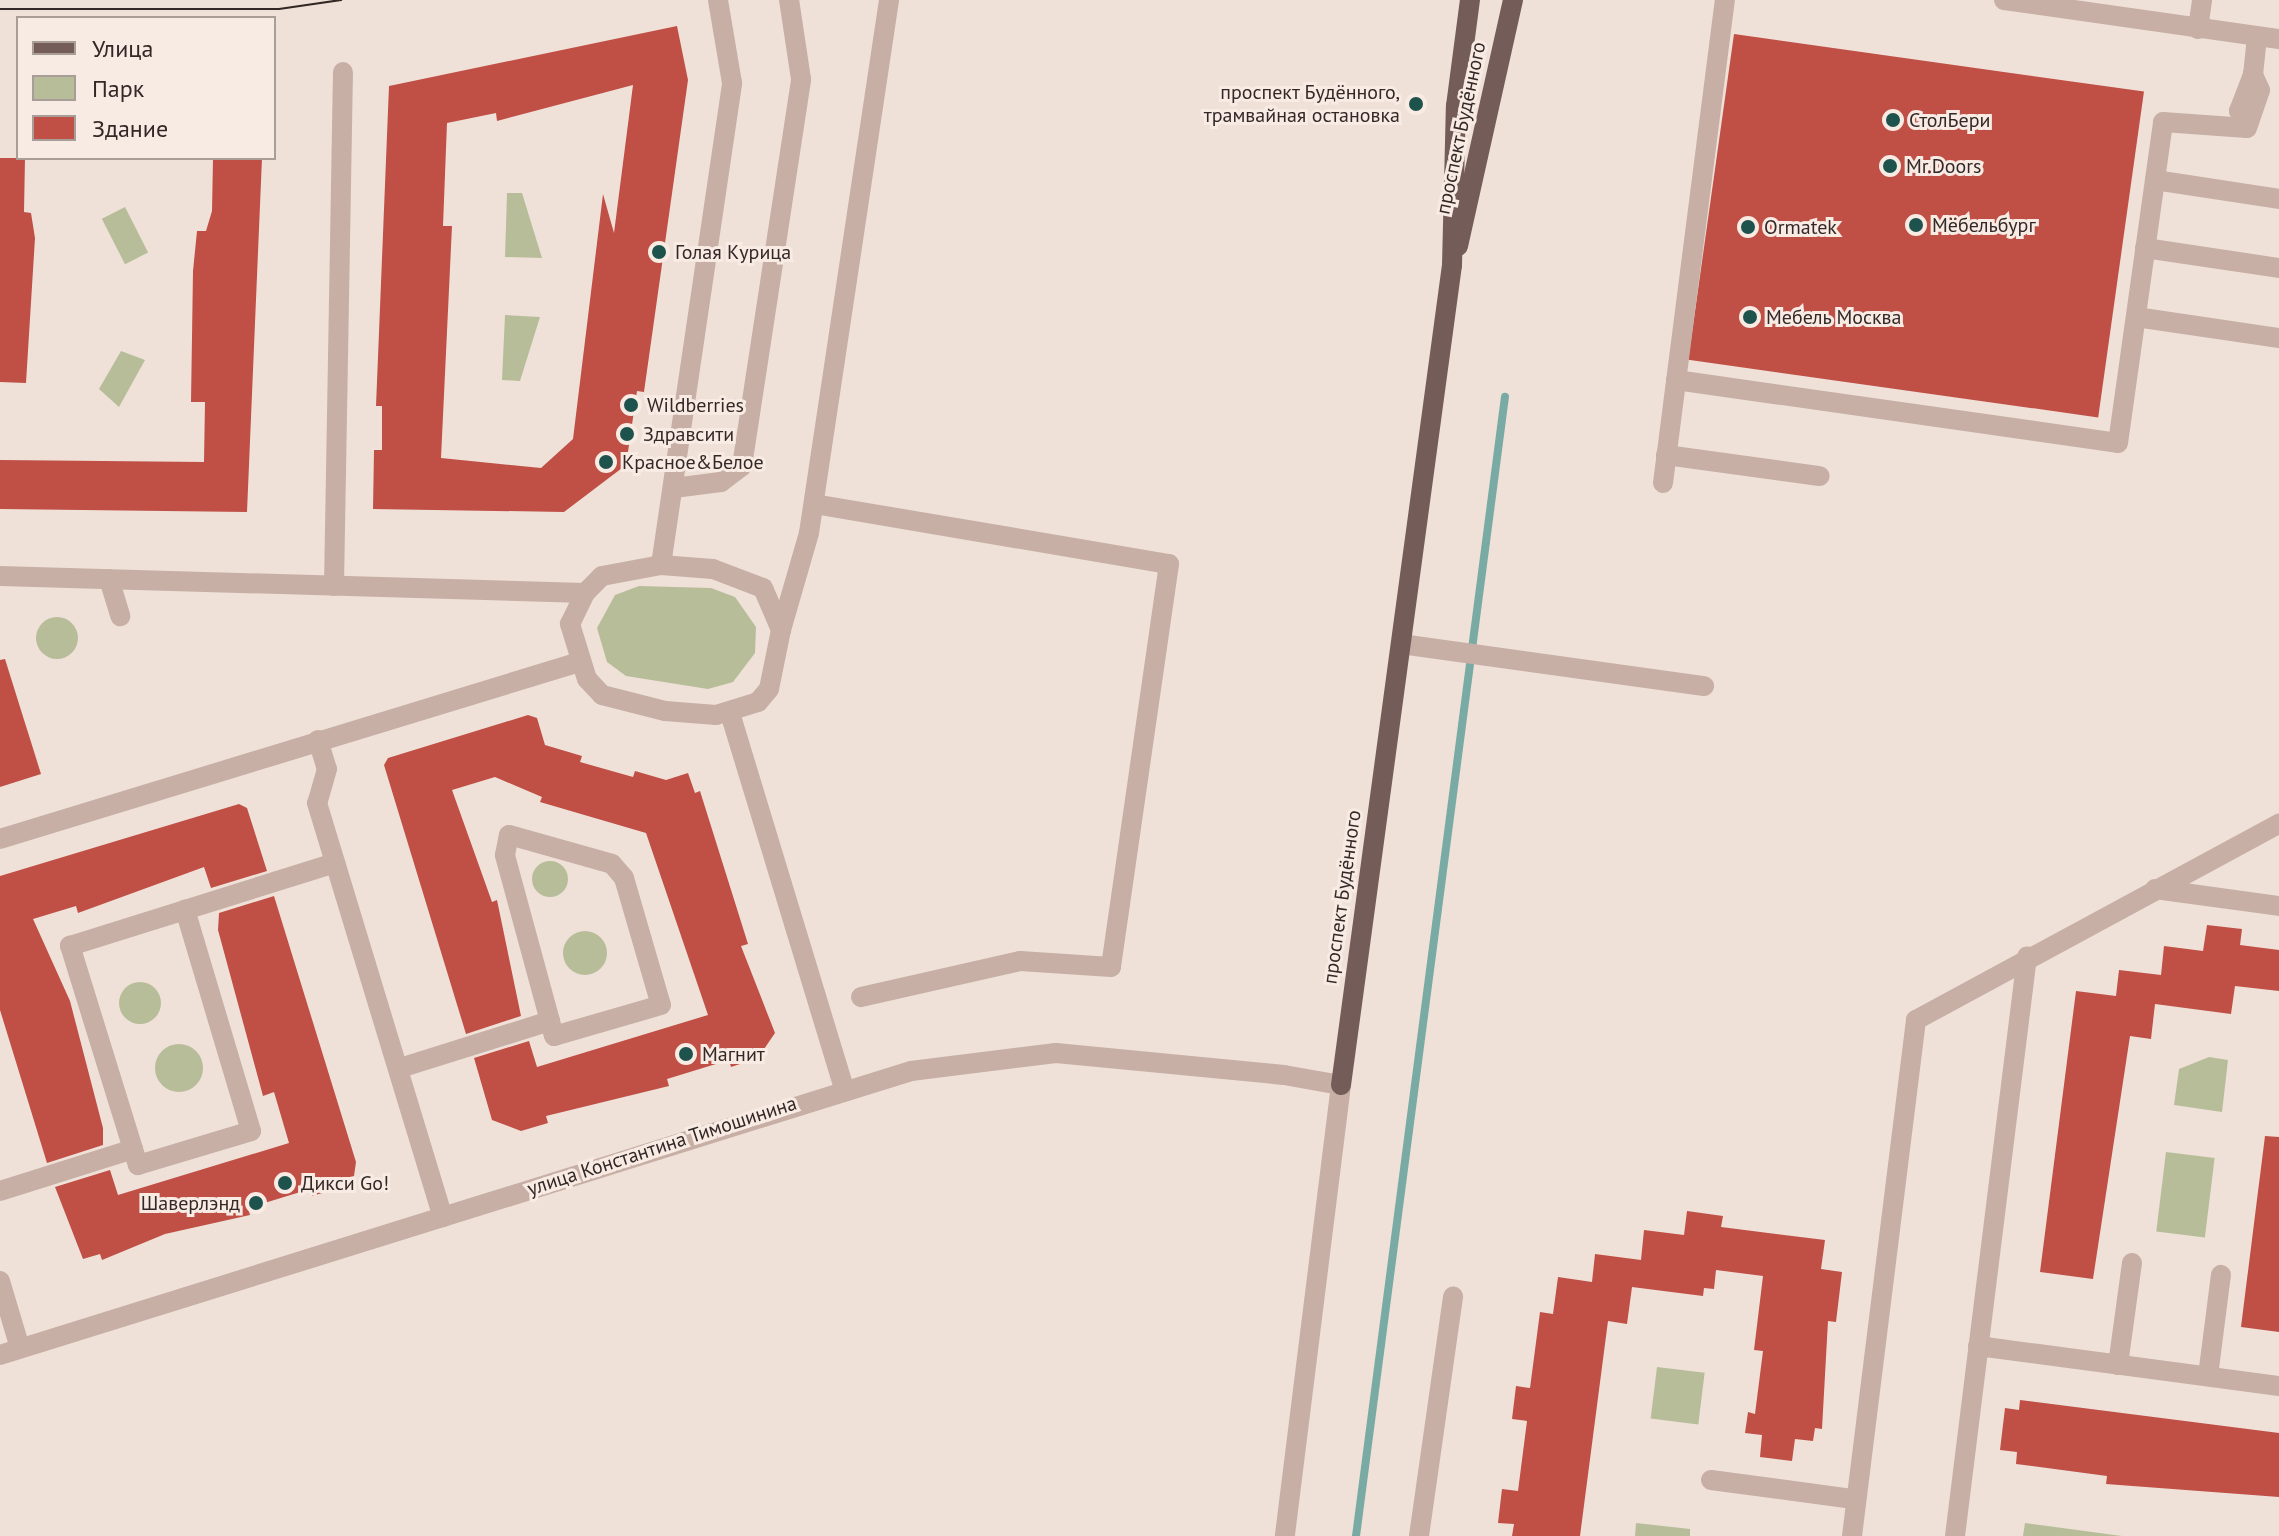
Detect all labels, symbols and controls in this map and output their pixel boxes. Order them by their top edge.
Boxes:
legend [16,16,276,160]
text: Улица [92,33,153,64]
street label: проспект Будённого [1431,39,1491,217]
text: Парк [92,73,144,104]
place label: проспект Будённого, трамвайная остановка [1204,80,1400,127]
marker: проспект Будённого, трамвайная остановка [1407,95,1425,113]
place label: СтолБери [1909,108,1990,132]
marker: СтолБери [1884,111,1902,129]
text: Здание [92,113,168,144]
place label: Mr.Doors [1906,154,1981,178]
marker: Mr.Doors [1881,157,1899,175]
place label: Мёбельбург [1932,213,2036,237]
place label: Ormatek [1764,215,1837,239]
marker: Мёбельбург [1907,216,1925,234]
marker: Ormatek [1739,218,1757,236]
place label: Голая Курица [675,240,791,264]
marker: Голая Курица [650,243,668,261]
place label: Мебель Москва [1766,305,1902,329]
marker: Мебель Москва [1741,308,1759,326]
place label: Wildberries [647,393,744,417]
marker: Wildberries [622,396,640,414]
place label: Здравсити [643,422,734,446]
marker: Здравсити [618,425,636,443]
place label: Красное&Белое [622,450,764,474]
marker: Красное&Белое [597,453,615,471]
street label: проспект Будённого [1318,808,1366,986]
place label: Магнит [702,1042,765,1066]
marker: Магнит [677,1045,695,1063]
street label: улица Константина Тимошинина [524,1091,800,1201]
place label: Дикси Go! [301,1171,389,1195]
marker: Дикси Go! [276,1174,294,1192]
place label: Шаверлэнд [141,1191,240,1215]
marker: Шаверлэнд [247,1194,265,1212]

